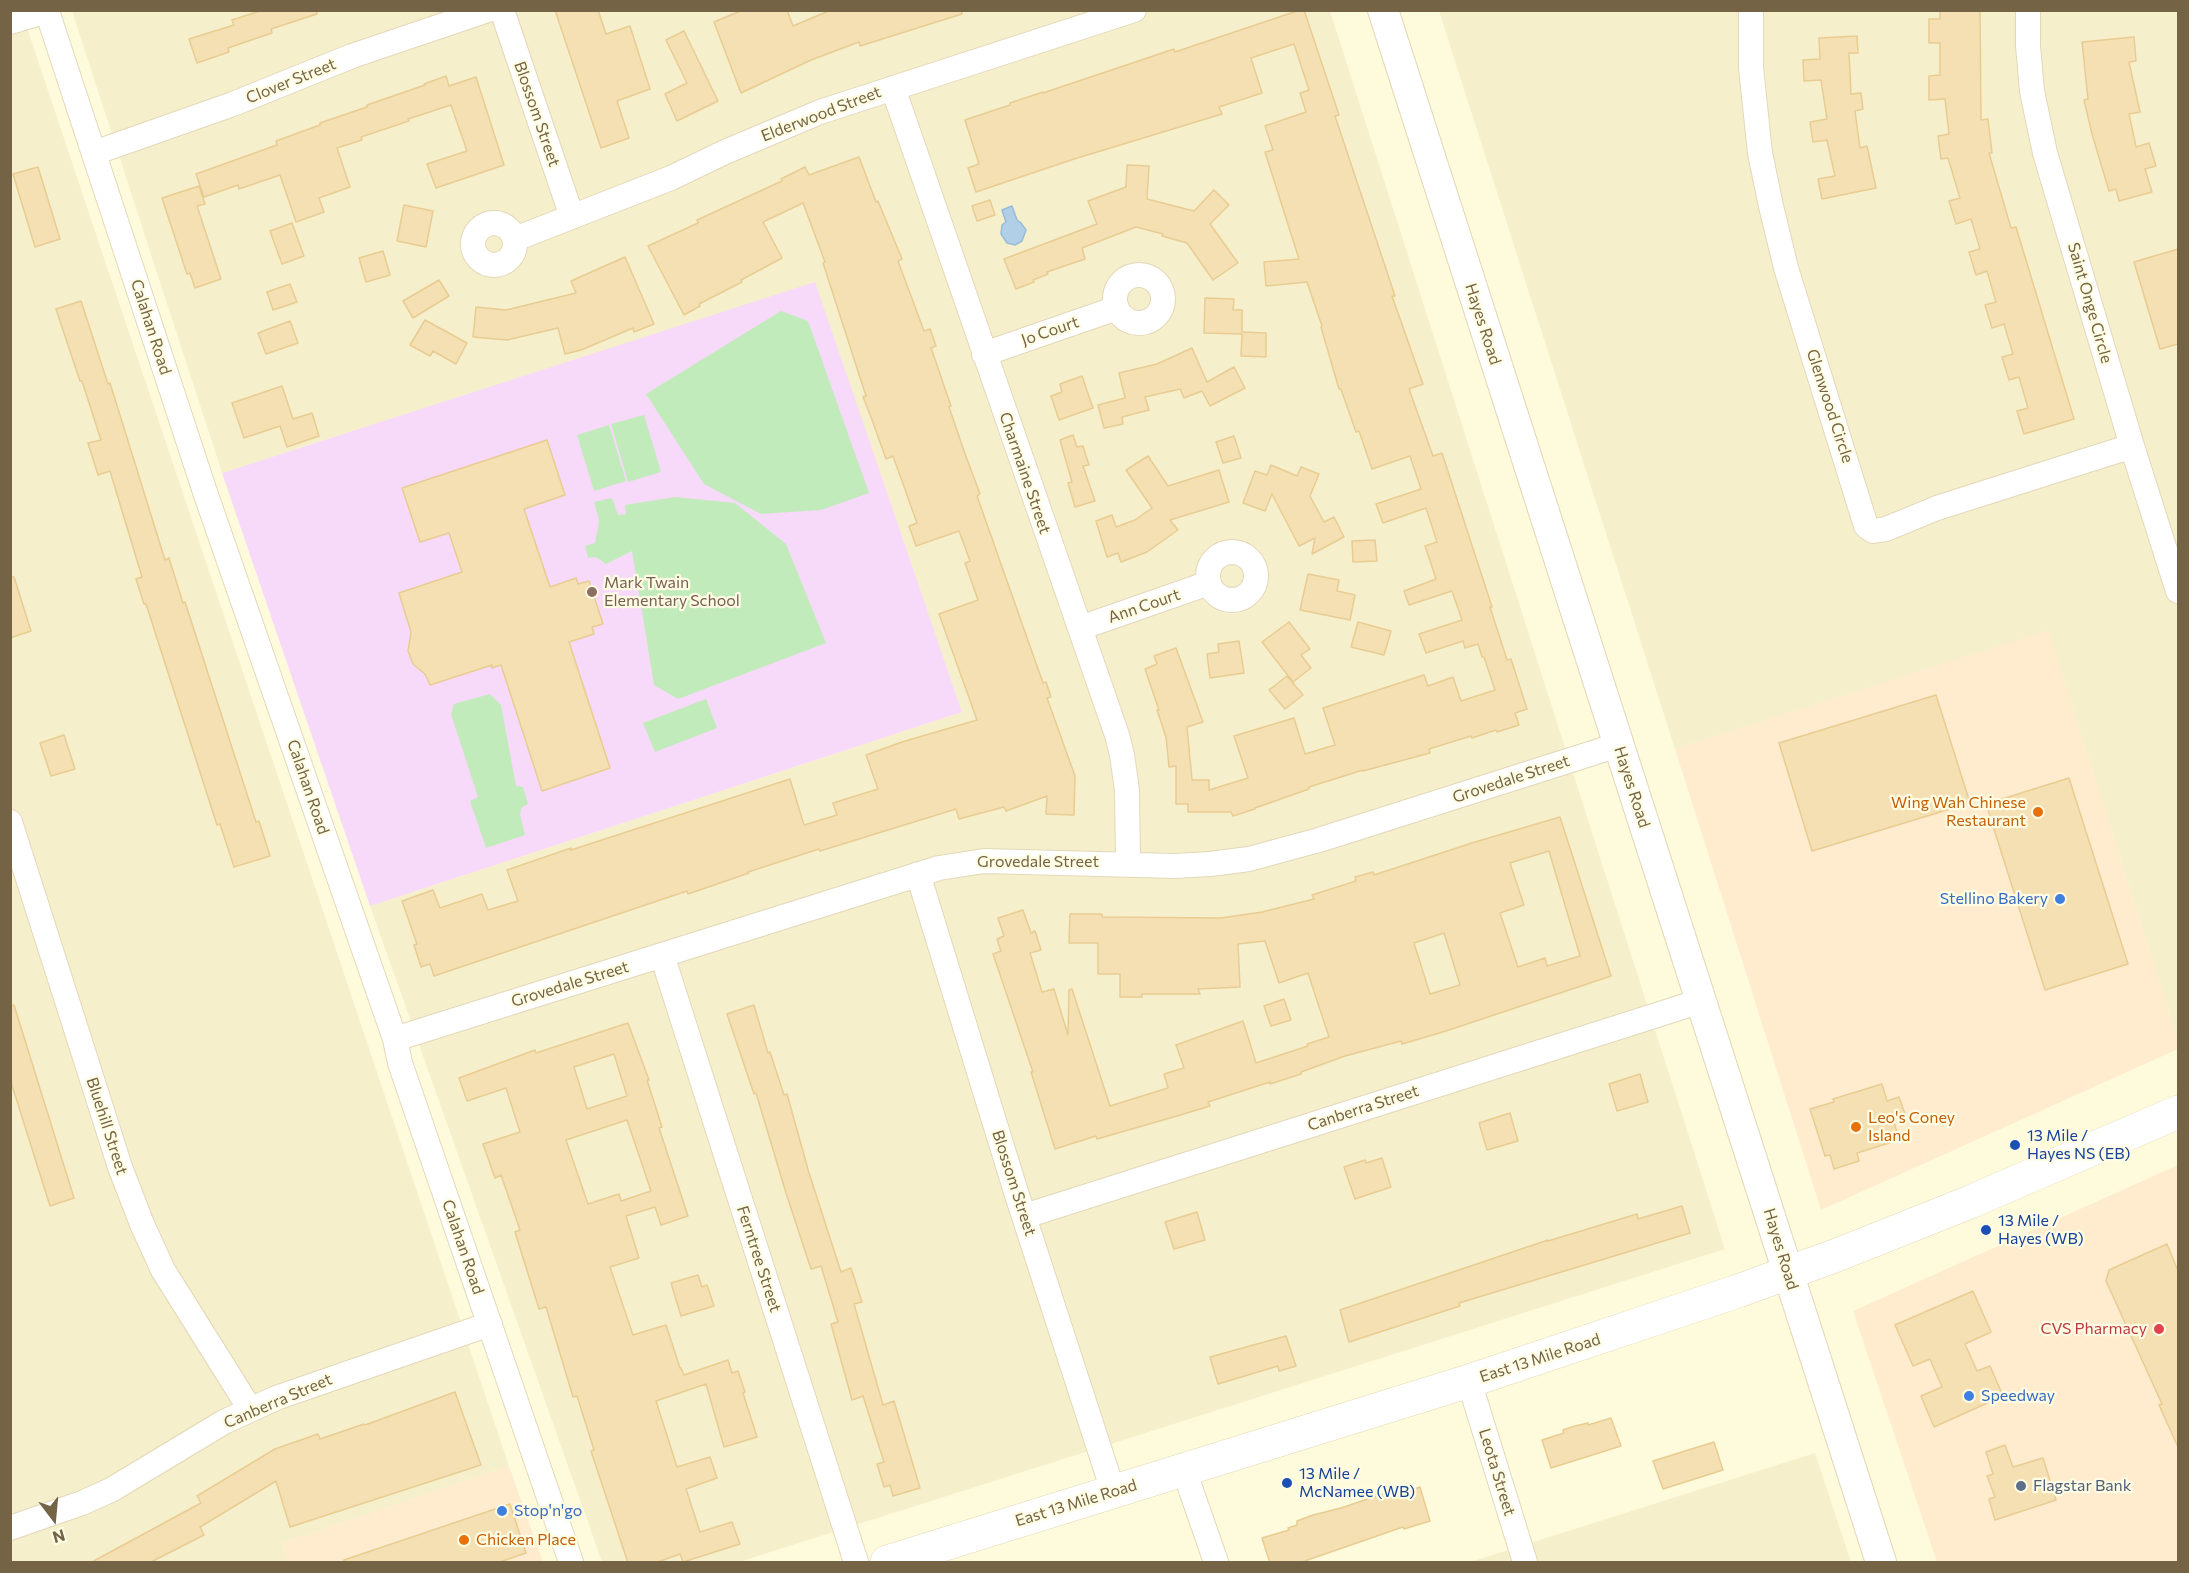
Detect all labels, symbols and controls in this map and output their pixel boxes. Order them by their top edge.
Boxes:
street label: Clover Street [243,54,339,108]
street label: Blossom Street [510,59,564,169]
street label: Elderwood Street [758,82,884,146]
street label: Saint Onge Circle [2064,241,2116,365]
street label: Calahan Road [127,277,175,377]
street label: Hayes Road [1461,281,1505,367]
street label: Jo Court [1019,312,1081,350]
street label: Glenwood Circle [1803,347,1857,465]
street label: Charmaine Street [995,410,1055,536]
place label: Mark Twain Elementary School [604,573,740,611]
marker: Mark Twain Elementary School [585,585,599,599]
street label: Ann Court [1105,585,1183,627]
street label: Calahan Road [283,737,333,837]
street label: Hayes Road [1610,744,1654,830]
street label: Grovedale Street [1450,751,1572,807]
place label: Wing Wah Chinese Restaurant [1891,793,2026,831]
marker: Wing Wah Chinese Restaurant [2031,805,2045,819]
street label: Grovedale Street [977,852,1099,872]
place label: Stellino Bakery [1940,889,2048,909]
marker: Stellino Bakery [2053,892,2067,906]
street label: Grovedale Street [509,957,631,1011]
street label: Bluehill Street [82,1075,132,1177]
street label: Canberra Street [1305,1081,1421,1135]
place label: Leo's Coney Island [1868,1108,1955,1146]
marker: Leo's Coney Island [1849,1120,1863,1134]
place label: 13 Mile / Hayes NS (EB) [2027,1126,2130,1164]
street label: Blossom Street [988,1128,1040,1238]
marker: 13 Mile / Hayes NS (EB) [2008,1138,2022,1152]
street label: Calahan Road [438,1197,488,1297]
street label: Ferntree Street [733,1203,785,1315]
street label: Hayes Road [1759,1206,1803,1292]
place label: 13 Mile / Hayes (WB) [1998,1211,2084,1249]
marker: 13 Mile / Hayes (WB) [1979,1223,1993,1237]
place label: CVS Pharmacy [2040,1319,2147,1339]
marker: CVS Pharmacy [2152,1322,2166,1336]
street label: East 13 Mile Road [1477,1329,1603,1387]
street label: Canberra Street [221,1370,335,1432]
place label: Speedway [1981,1386,2055,1406]
marker: Speedway [1962,1389,1976,1403]
street label: Leota Street [1475,1426,1519,1518]
place label: 13 Mile / McNamee (WB) [1299,1464,1415,1502]
street label: East 13 Mile Road [1013,1475,1139,1531]
marker: 13 Mile / McNamee (WB) [1280,1476,1294,1490]
place label: Flagstar Bank [2033,1476,2131,1496]
marker: Flagstar Bank [2014,1479,2028,1493]
north arrow [24,1489,84,1549]
place label: Stop'n'go [514,1501,582,1521]
marker: Stop'n'go [495,1504,509,1518]
text: N [51,1526,67,1548]
place label: Chicken Place [476,1530,576,1550]
marker: Chicken Place [457,1533,471,1547]

